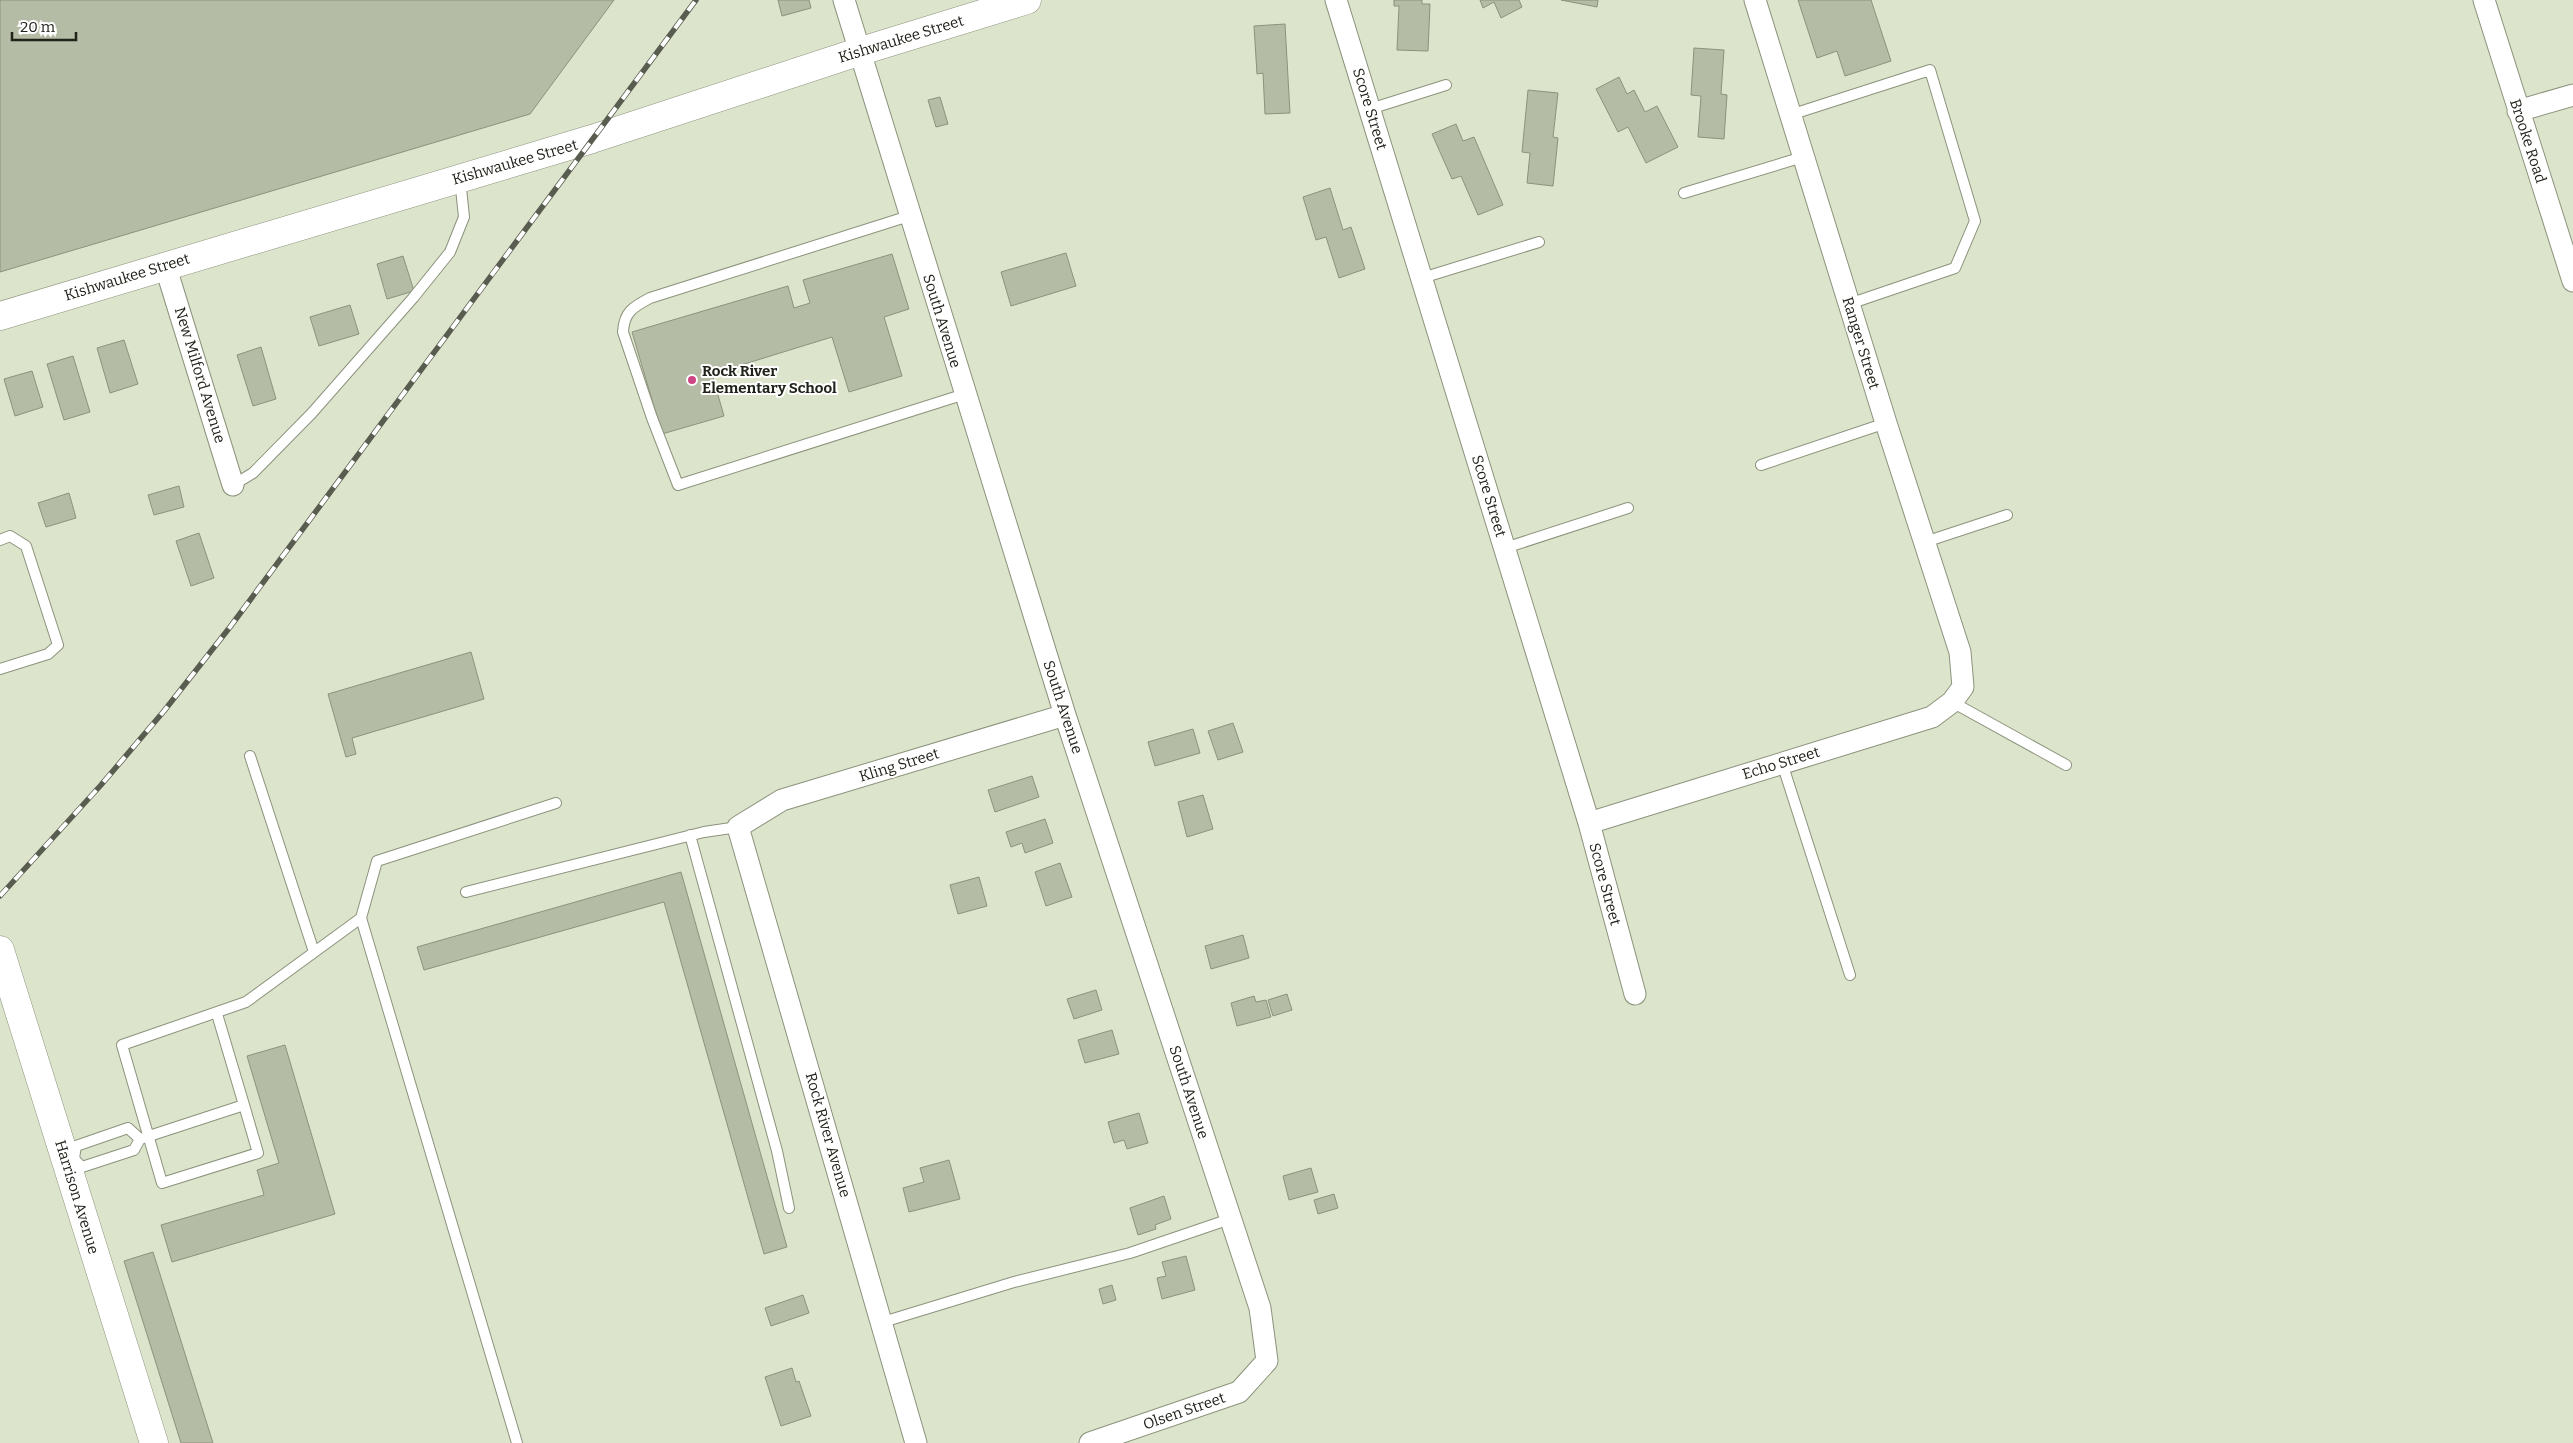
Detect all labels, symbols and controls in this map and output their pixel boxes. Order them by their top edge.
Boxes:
scale bar [12,10,76,42]
street label: Kishwaukee Street [836,11,966,67]
text: 20 m [20,18,56,36]
street label: Score Street [1349,66,1391,153]
street label: Brooke Road [2506,97,2550,185]
street label: Kishwaukee Street [450,135,580,189]
street label: Kishwaukee Street [62,249,192,305]
street label: South Avenue [919,272,965,370]
street label: Ranger Street [1838,295,1884,392]
street label: New Milford Avenue [171,305,229,445]
place label: Rock River Elementary School [702,362,837,397]
marker: Rock River Elementary School [686,374,698,386]
street label: Score Street [1468,453,1510,540]
street label: South Avenue [1039,658,1087,756]
street label: Echo Street [1740,743,1822,783]
street label: Kling Street [857,744,942,786]
street label: Score Street [1585,841,1625,928]
street label: South Avenue [1165,1043,1213,1141]
street label: Rock River Avenue [802,1070,854,1200]
street label: Harrison Avenue [51,1138,103,1256]
street label: Olsen Street [1141,1388,1228,1433]

